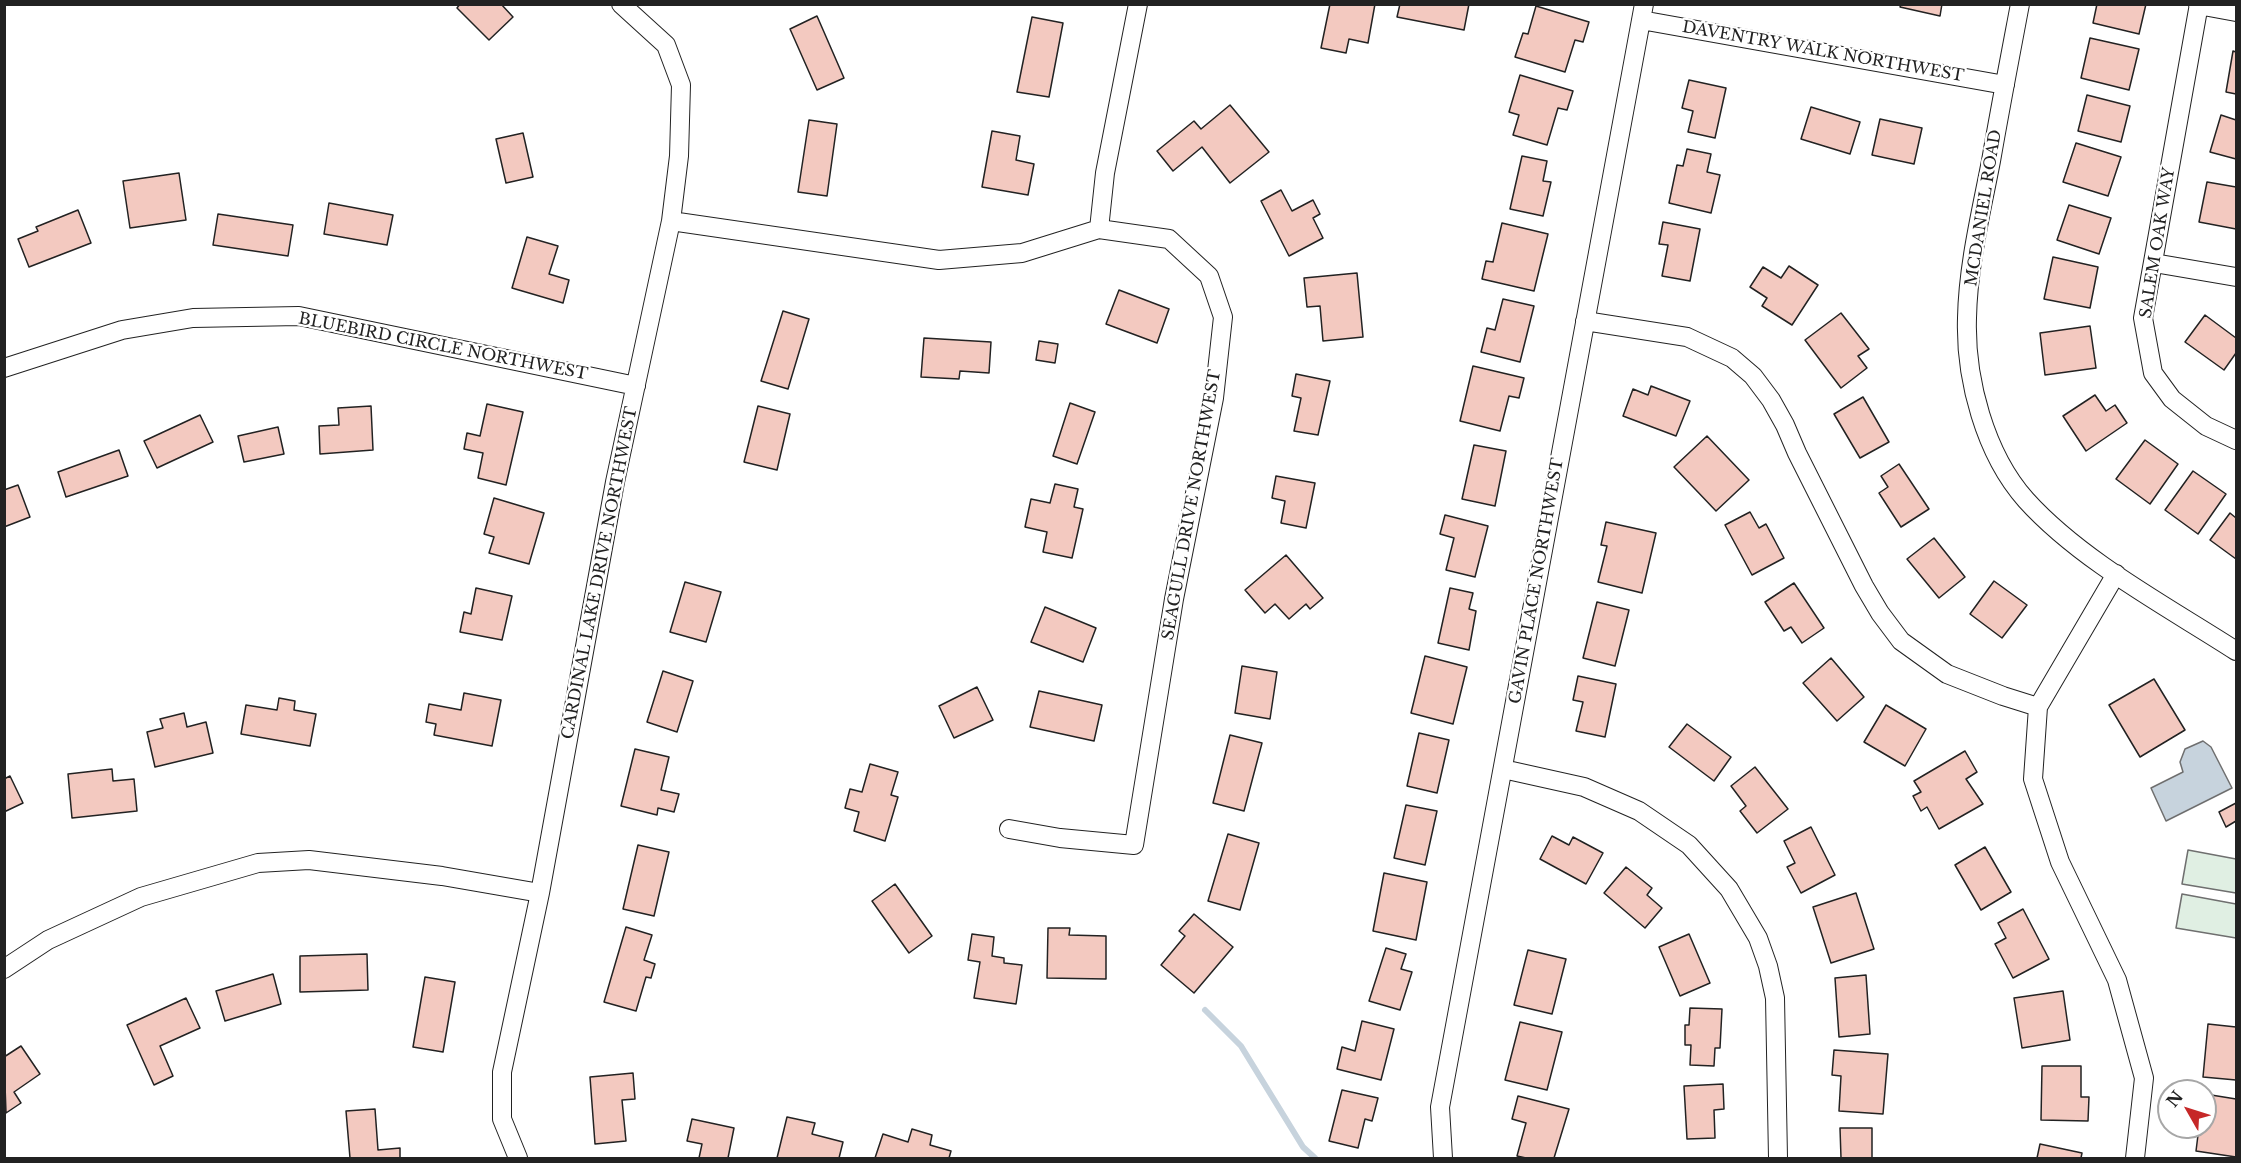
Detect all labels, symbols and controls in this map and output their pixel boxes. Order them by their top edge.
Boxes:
street label: DAVENTRY WALK NORTHWEST [1681,18,1965,86]
street label: MCDANIEL ROAD [1962,128,2006,288]
street label: SALEM OAK WAY [2137,166,2179,320]
street label: BLUEBIRD CIRCLE NORTHWEST [297,310,589,384]
street label: SEAGULL DRIVE NORTHWEST [1159,368,1225,642]
street label: CARDINAL LAKE DRIVE NORTHWEST [558,405,642,741]
street label: GAVIN PLACE NORTHWEST [1506,457,1568,705]
north arrow [2157,1079,2217,1139]
text: N [2162,1087,2187,1111]

